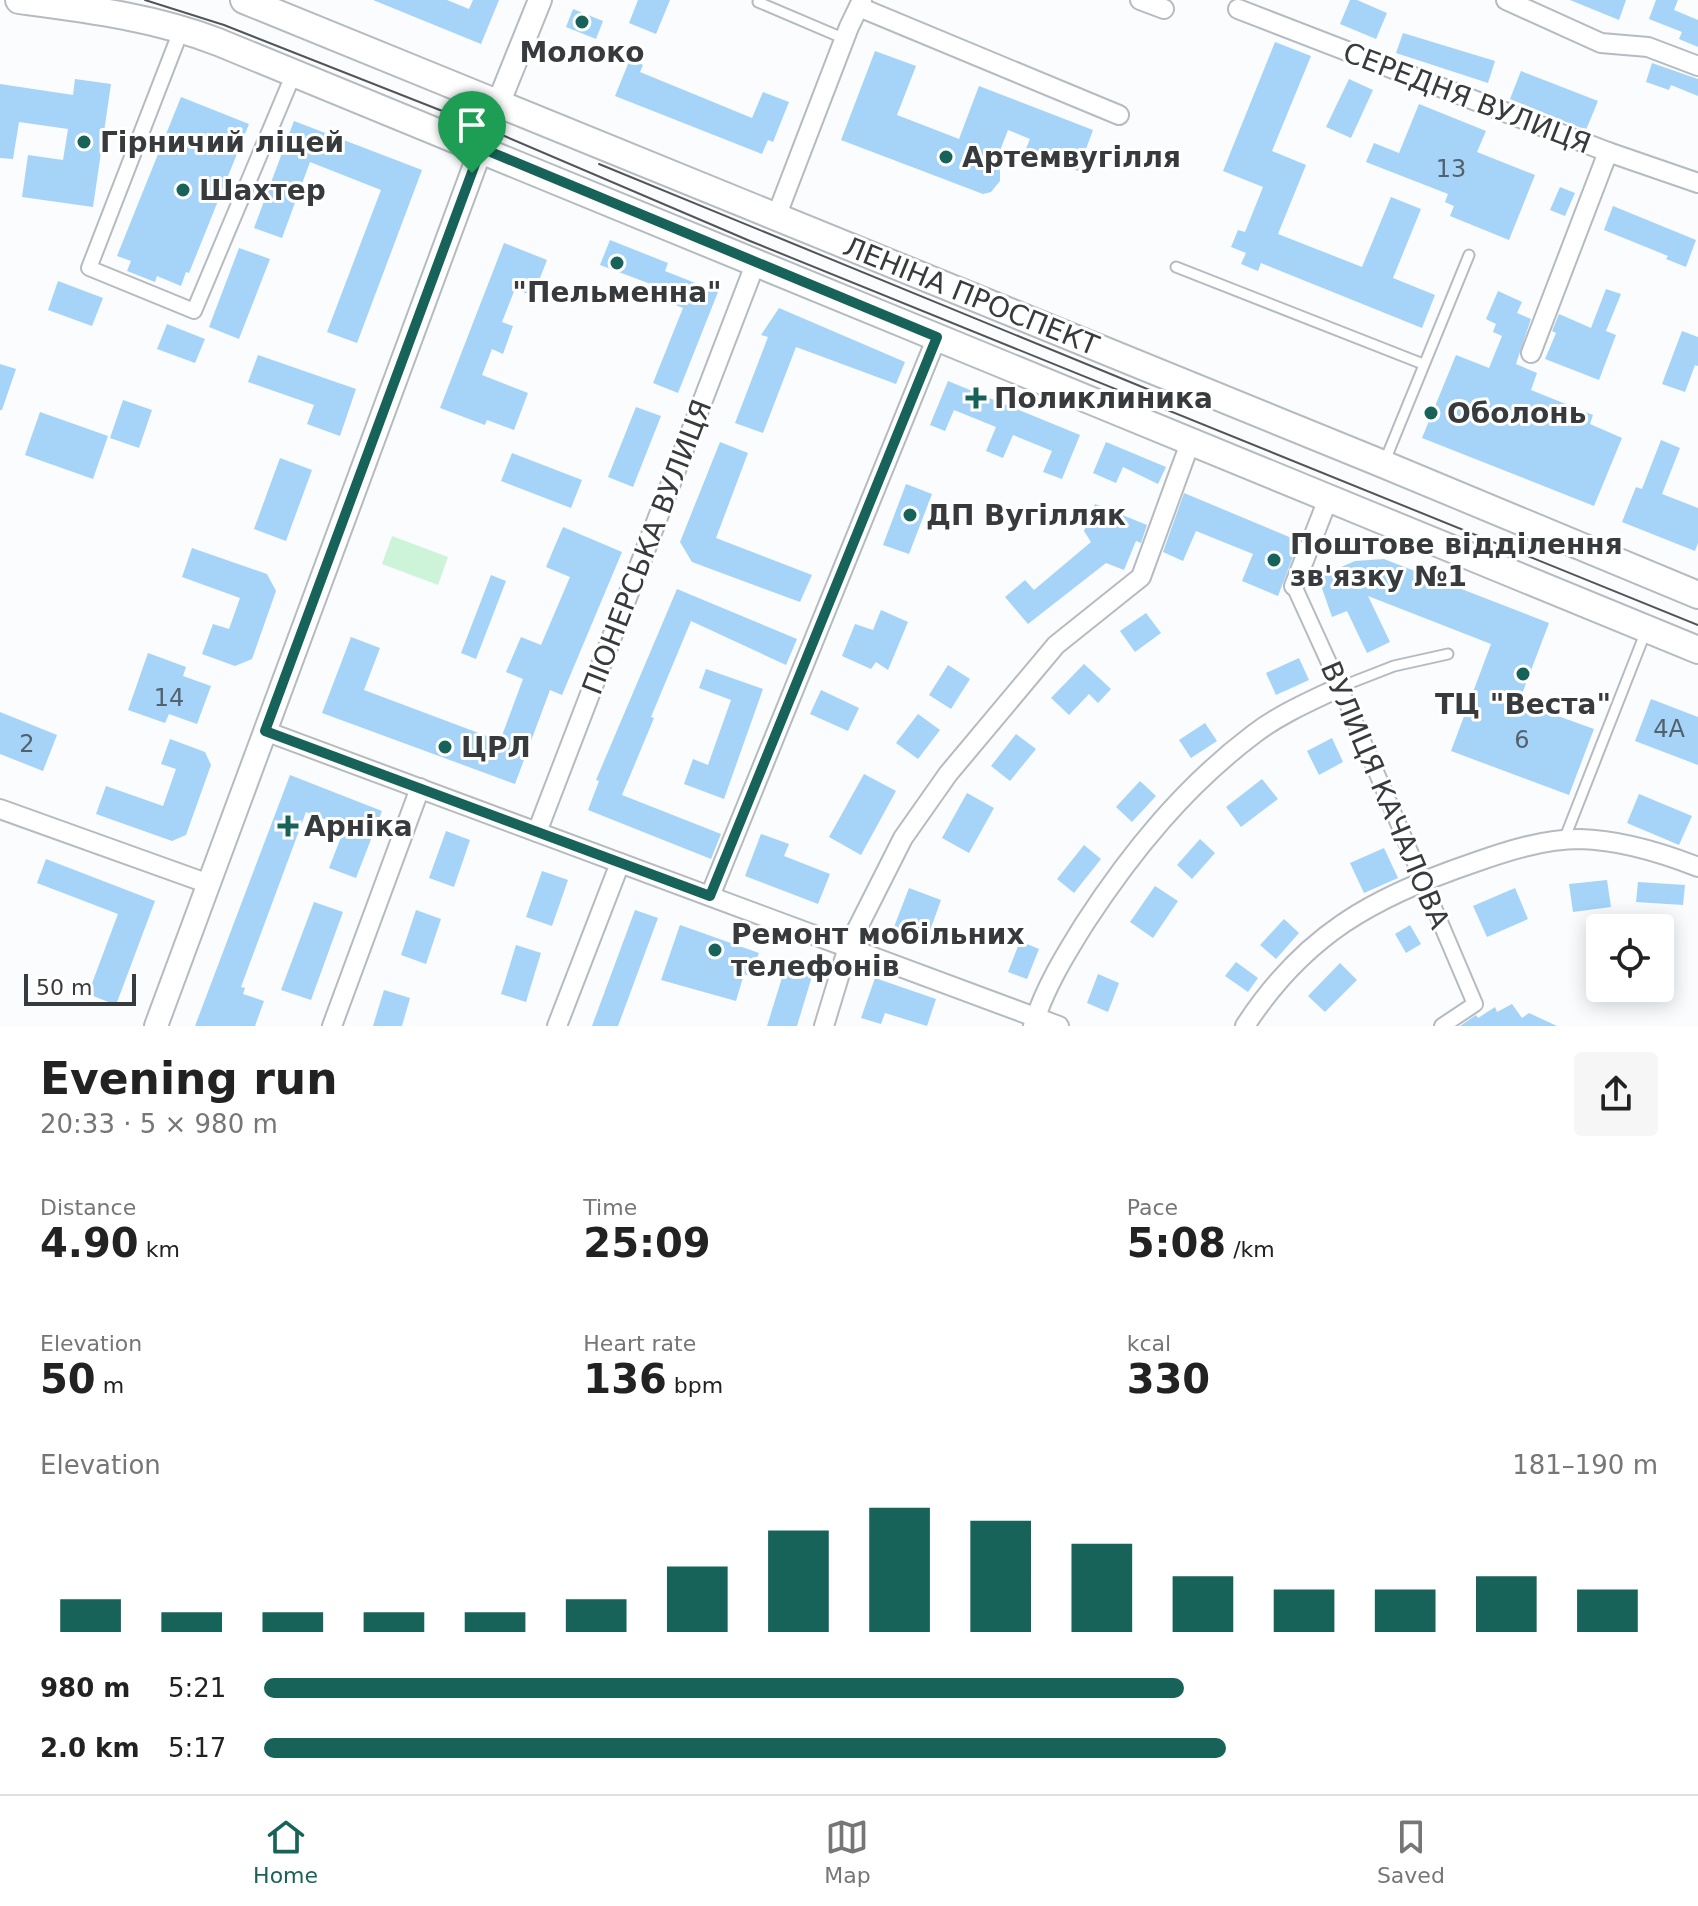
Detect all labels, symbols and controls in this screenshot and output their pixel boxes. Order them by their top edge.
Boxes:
marker: Молоко [573,13,591,31]
place label: Молоко [519,36,645,69]
street label: СЕРЕДНЯ ВУЛИЦЯ [1339,36,1595,160]
pin [438,91,506,173]
icon: arrive [450,103,494,147]
place label: Гірничий ліцей [100,126,344,159]
marker: Гірничий ліцей [75,133,93,151]
place label: Артемвугілля [962,141,1181,174]
marker: Артемвугілля [937,148,955,166]
house number: 13 [1436,155,1466,183]
place label: Шахтер [199,174,326,207]
marker: Шахтер [174,181,192,199]
street label: ЛЕНІНА ПРОСПЕКТ [839,230,1104,363]
marker: "Пельменна" [608,254,626,272]
place label: "Пельменна" [512,276,722,309]
place label: Поликлиника [994,382,1213,415]
marker: Поликлиника [965,387,987,409]
street label: ПІОНЕРСЬКА ВУЛИЦЯ [575,395,719,699]
place label: Оболонь [1447,397,1586,430]
marker: Оболонь [1422,404,1440,422]
place label: ДП Вугілляк [926,499,1126,532]
marker: ДП Вугілляк [901,506,919,524]
place label: Поштове відділення зв'язку №1 [1290,528,1623,593]
marker: Поштове відділення зв'язку №1 [1265,551,1283,569]
street label: ВУЛИЦЯ КАЧАЛОВА [1314,656,1456,934]
marker: ТЦ "Веста" [1514,665,1532,683]
house number: 14 [154,684,184,712]
place label: ТЦ "Веста" [1435,688,1611,721]
house number: 4А [1653,715,1685,743]
house number: 6 [1514,726,1530,754]
house number: 2 [19,730,35,758]
place label: ЦРЛ [461,731,531,764]
marker: ЦРЛ [436,738,454,756]
place label: Арніка [304,810,413,843]
marker: Арніка [279,817,297,835]
map controls [1586,914,1674,1002]
button: locate [1586,914,1674,1002]
place label: Ремонт мобільних телефонів [731,918,1024,983]
marker: Ремонт мобільних телефонів [706,941,724,959]
scale bar [24,970,136,1006]
text: 50 m [36,975,92,1000]
button: share [1574,1052,1658,1136]
text: Evening run [40,1053,337,1104]
text: 20:33 · 5 × 980 m [40,1109,278,1139]
text: Distance [40,1195,136,1220]
text: Time [583,1195,637,1220]
text: Pace [1127,1195,1178,1220]
text: 4.90 [40,1220,139,1266]
text: 25:09 [583,1220,711,1266]
text: 5:08 [1127,1220,1226,1266]
text: km [139,1237,180,1262]
text: /km [1226,1237,1275,1262]
text: Elevation [40,1331,142,1356]
text: Heart rate [583,1331,696,1356]
text: kcal [1127,1331,1171,1356]
text: 50 [40,1356,96,1402]
text: 136 [583,1356,667,1402]
text: 330 [1127,1356,1210,1402]
text: m [96,1373,124,1398]
text: bpm [667,1373,723,1398]
text: Elevation [40,1450,161,1480]
text: 181–190 m [1512,1450,1658,1480]
text: 980 m [40,1673,130,1703]
text: 5:21 [168,1673,226,1703]
text: 2.0 km [40,1733,140,1763]
text: 5:17 [168,1733,226,1763]
tab: Home [253,1815,318,1888]
tab: Map [824,1815,871,1888]
tab: Saved [1377,1815,1445,1888]

